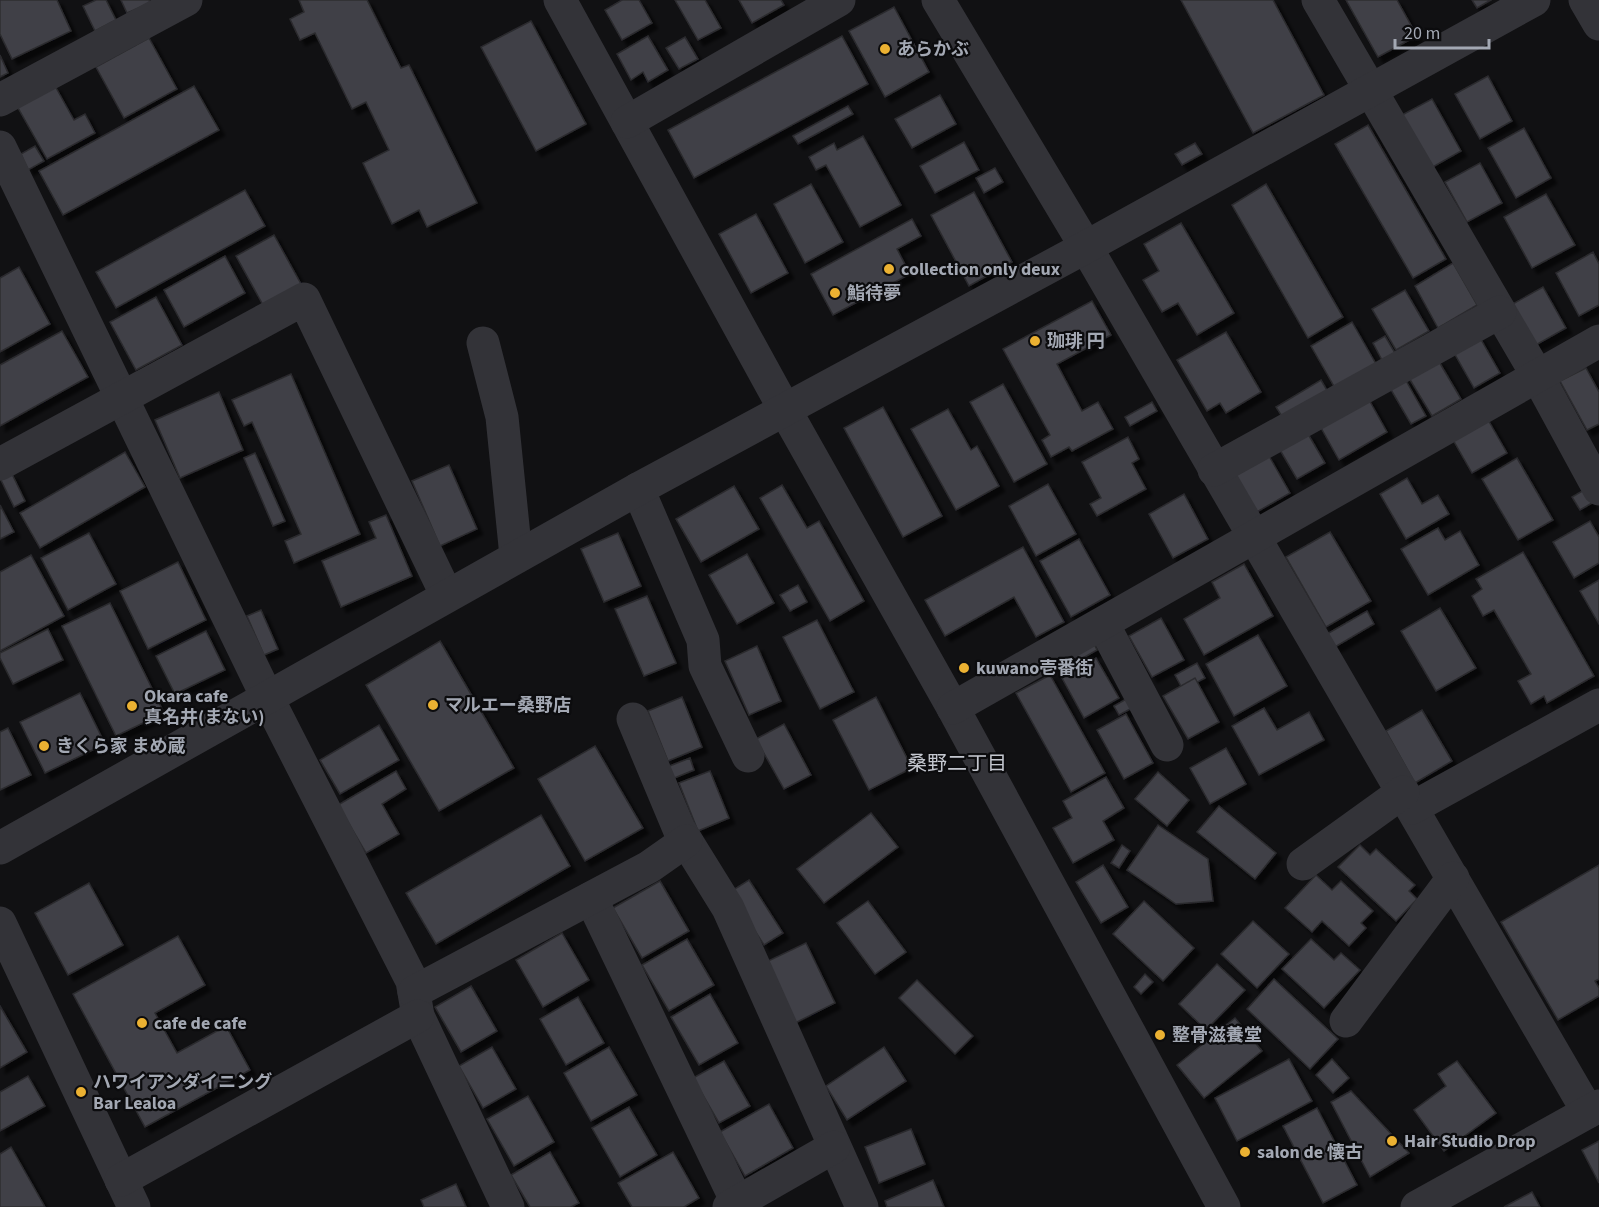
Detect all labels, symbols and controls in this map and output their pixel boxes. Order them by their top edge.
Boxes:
scale bar [1395,12,1490,50]
text: 20 m [1404,21,1440,46]
place label: あらかぶ [897,37,969,62]
marker: あらかぶ [878,42,892,56]
place label: collection only deux [901,257,1060,282]
marker: collection only deux [882,262,896,276]
place label: 鮨待夢 [847,281,901,306]
marker: 鮨待夢 [828,286,842,300]
place label: 珈琲 円 [1047,329,1105,354]
marker: 珈琲 円 [1028,334,1042,348]
place label: kuwano壱番街 [976,656,1093,681]
marker: kuwano壱番街 [957,661,971,675]
place label: Okara cafe 真名井(まない) [144,684,264,730]
place label: マルエー桑野店 [445,693,571,718]
marker: マルエー桑野店 [426,698,440,712]
marker: Okara cafe 真名井(まない) [125,699,139,713]
place label: きくら家 まめ蔵 [56,734,186,759]
marker: きくら家 まめ蔵 [37,739,51,753]
district label: 桑野二丁目 [907,750,1007,778]
place label: cafe de cafe [154,1011,247,1036]
marker: cafe de cafe [135,1016,149,1030]
place label: 整骨滋養堂 [1172,1023,1262,1048]
marker: 整骨滋養堂 [1153,1028,1167,1042]
place label: ハワイアンダイニング Bar Lealoa [93,1070,272,1116]
marker: ハワイアンダイニング Bar Lealoa [74,1085,88,1099]
place label: Hair Studio Drop [1404,1129,1536,1154]
marker: Hair Studio Drop [1385,1134,1399,1148]
place label: salon de 懐古 [1257,1140,1363,1165]
marker: salon de 懐古 [1238,1145,1252,1159]

